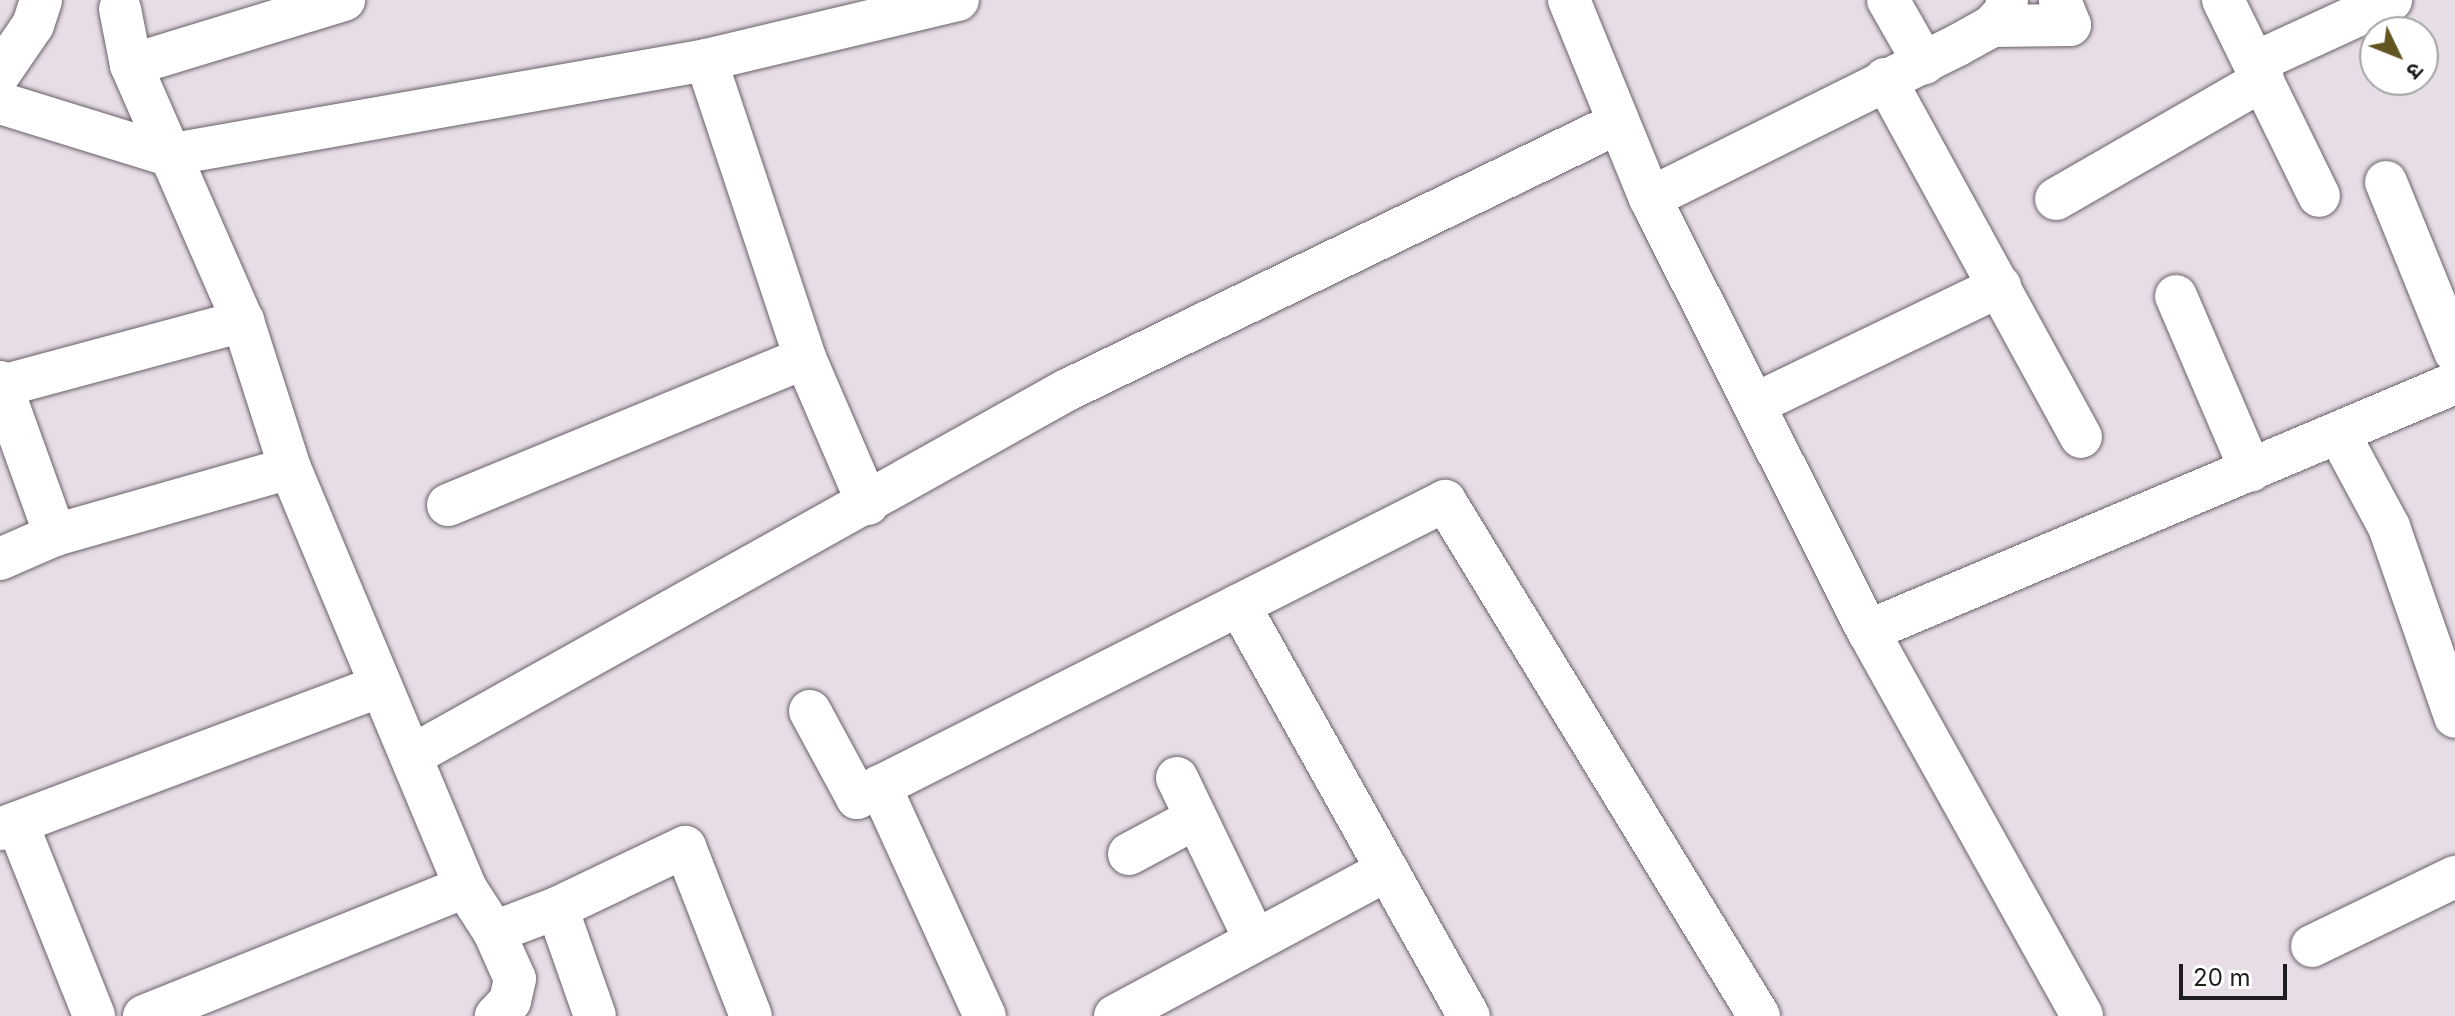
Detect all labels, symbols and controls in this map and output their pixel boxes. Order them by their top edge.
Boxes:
north arrow [2359,16,2439,96]
text: उ [2401,57,2429,85]
scale bar [2183,948,2291,998]
text: 20 m [2193,963,2251,992]

